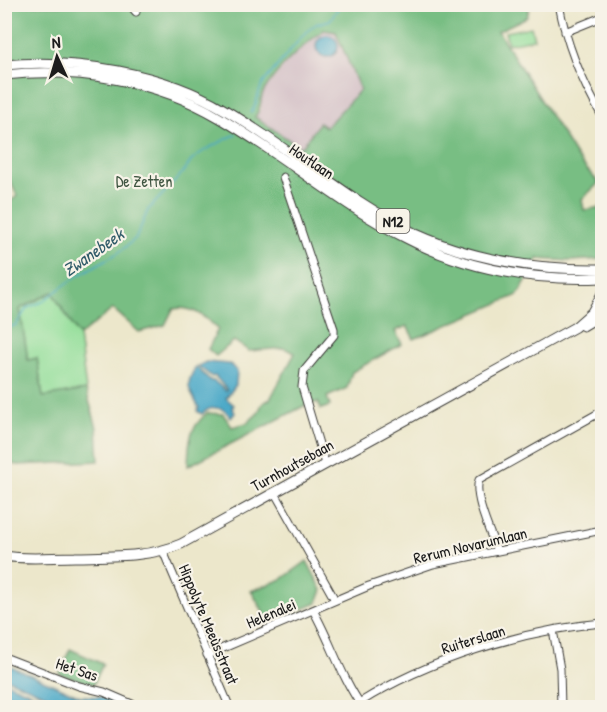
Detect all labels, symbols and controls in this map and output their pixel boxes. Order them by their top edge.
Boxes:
north arrow [27,27,87,87]
text: N [51,31,61,53]
street label: Houtlaan [285,138,339,184]
park label: De Zetten [116,170,172,192]
road number: N12 [376,209,410,233]
water label: Zwanebeek [58,221,130,282]
street label: Turnhoutsebaan [247,433,337,497]
street label: Rerum Novarumlaan [411,521,529,569]
street label: Hippolyte Meeùsstraat [174,561,244,688]
street label: Helenalei [243,593,299,633]
street label: Ruiterslaan [438,619,508,659]
street label: Het Sas [53,652,101,686]

